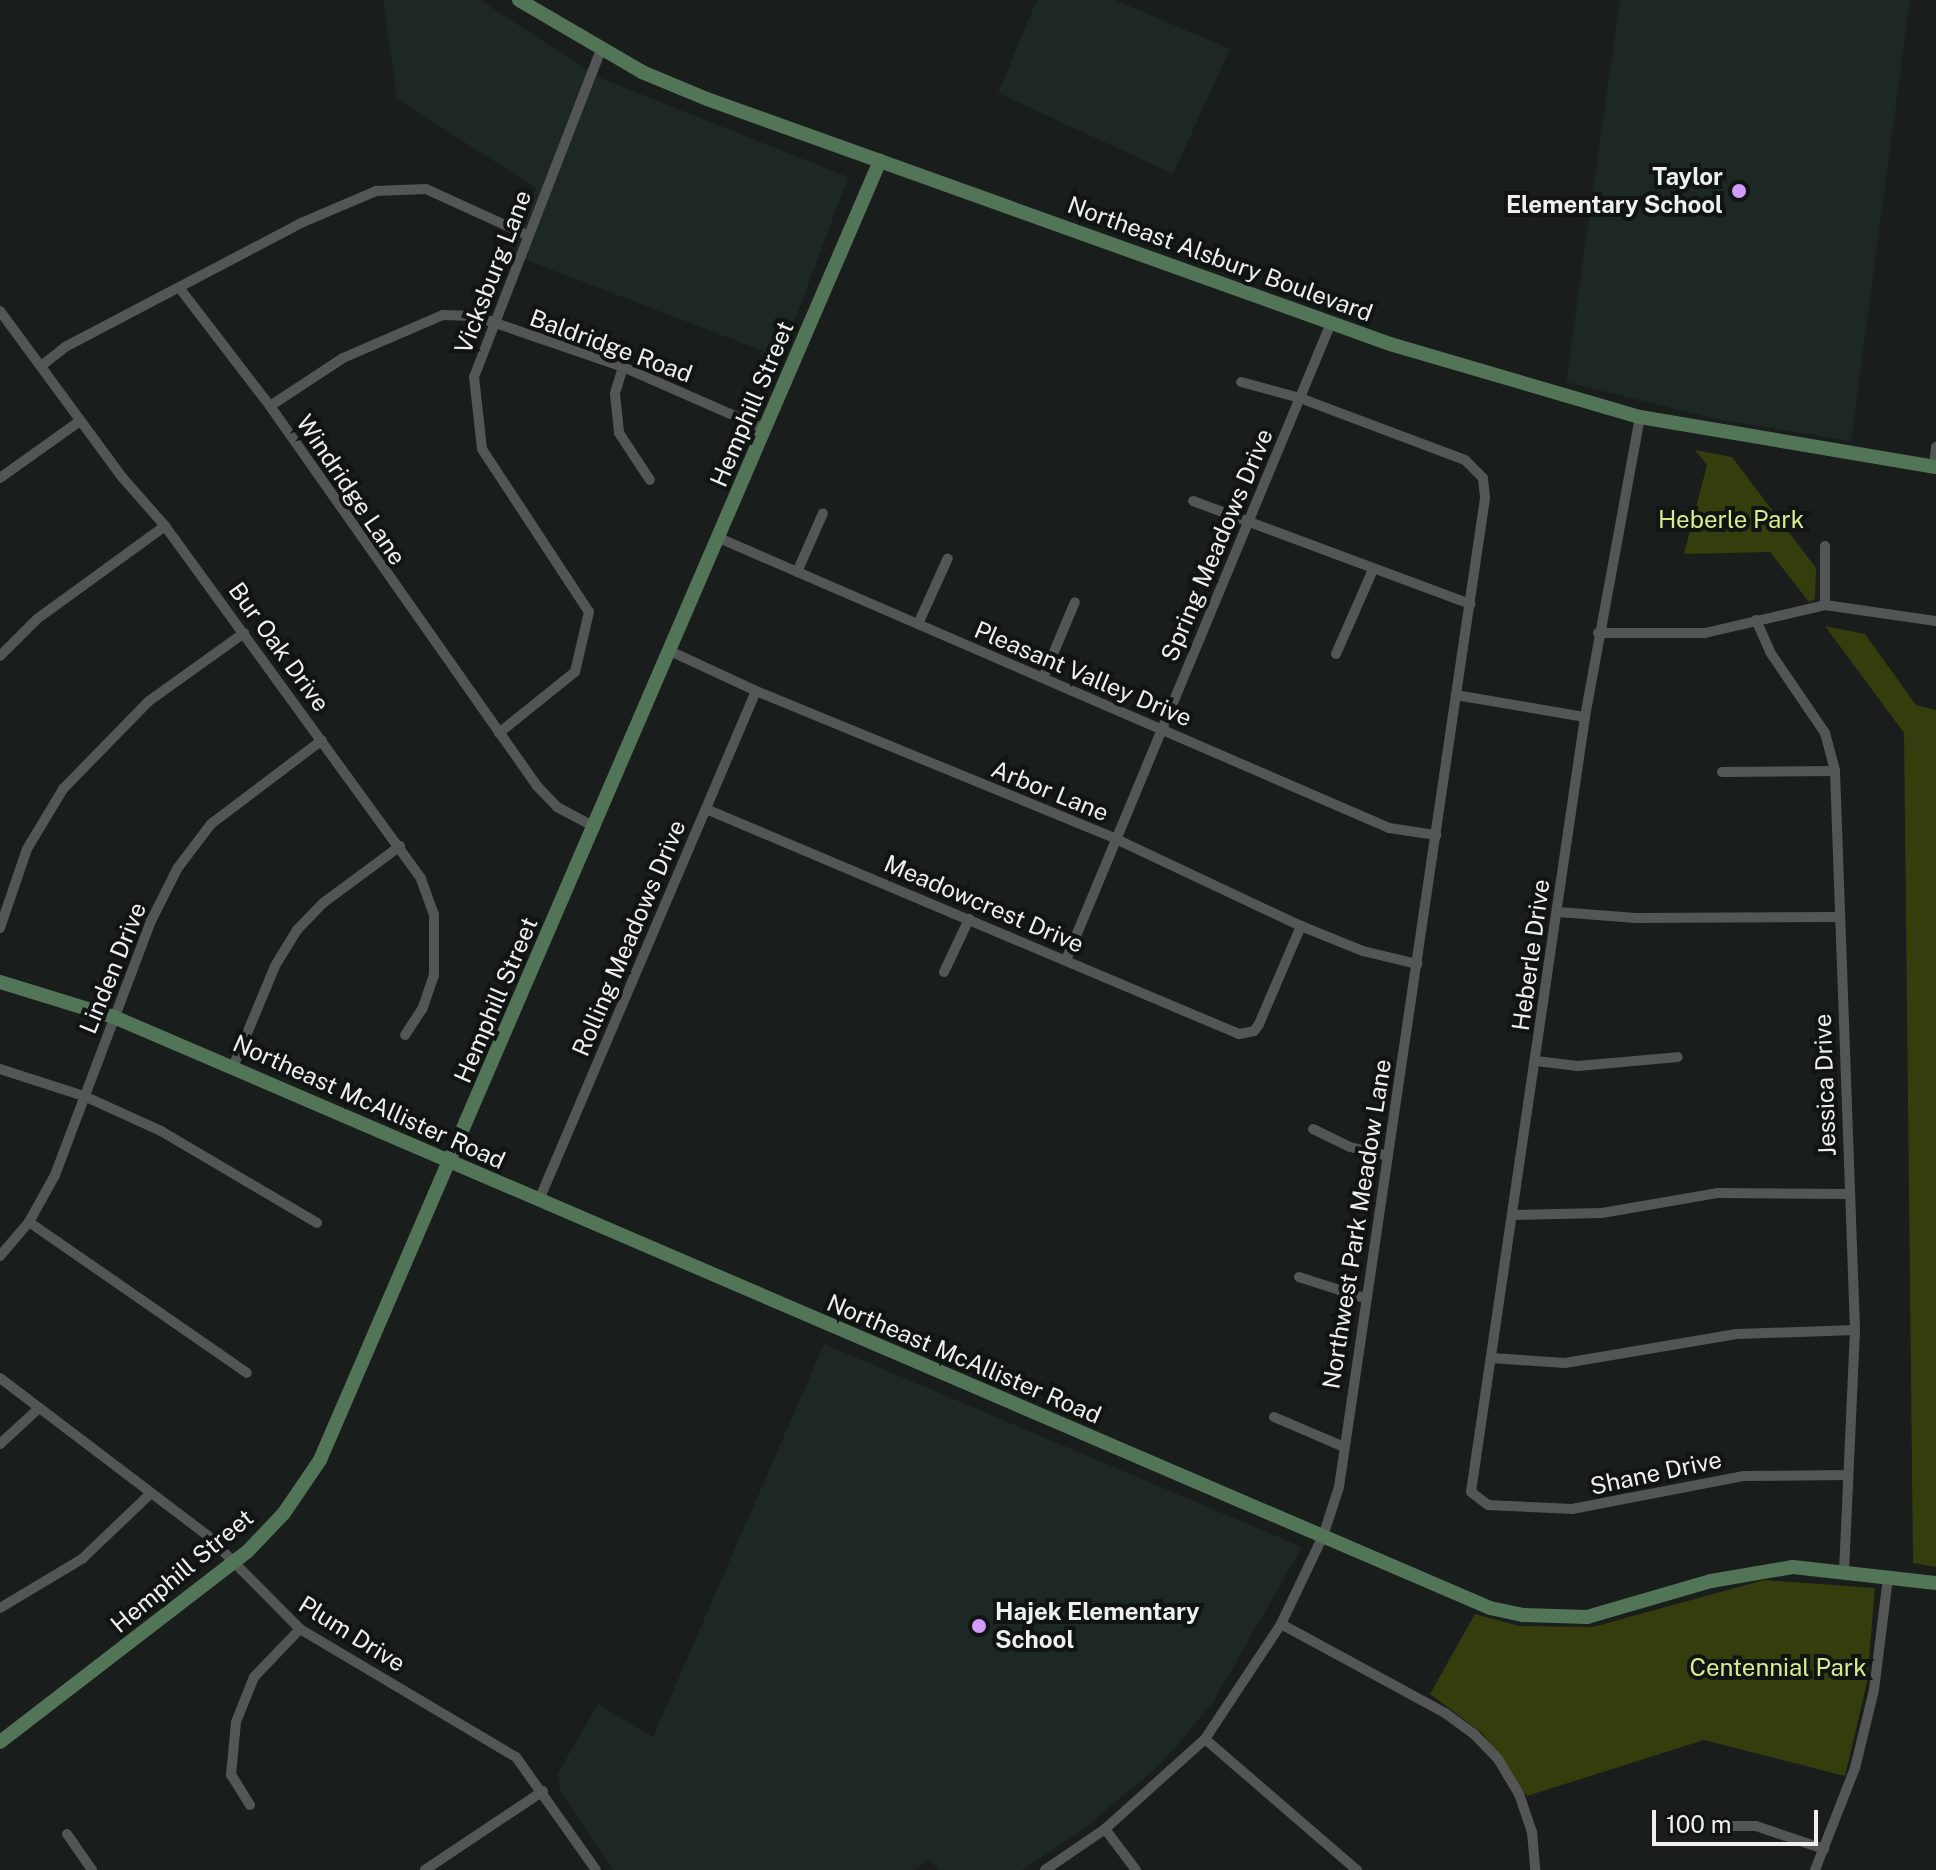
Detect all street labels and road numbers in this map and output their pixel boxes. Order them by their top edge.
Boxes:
street label: Vicksburg Lane [449,186,537,358]
street label: Northeast Alsbury Boulevard [1064,190,1376,328]
street label: Baldridge Road [526,303,696,389]
street label: Hemphill Street [704,317,800,491]
street label: Windridge Lane [290,409,412,571]
street label: Spring Meadows Drive [1155,424,1279,666]
street label: Bur Oak Drive [222,577,336,717]
street label: Pleasant Valley Drive [970,615,1196,733]
street label: Arbor Lane [987,754,1113,828]
street label: Rolling Meadows Drive [566,816,692,1060]
street label: Meadowcrest Drive [880,849,1088,959]
street label: Heberle Drive [1506,877,1556,1033]
street label: Linden Drive [74,898,152,1038]
street label: Hemphill Street [448,913,544,1087]
street label: Jessica Drive [1808,1013,1842,1157]
street label: Northeast McAllister Road [228,1029,510,1175]
street label: Northwest Park Meadow Lane [1317,1057,1397,1391]
street label: Northeast McAllister Road [823,1288,1105,1430]
street label: Shane Drive [1588,1445,1724,1501]
street label: Hemphill Street [105,1503,259,1639]
street label: Plum Drive [293,1590,411,1678]

